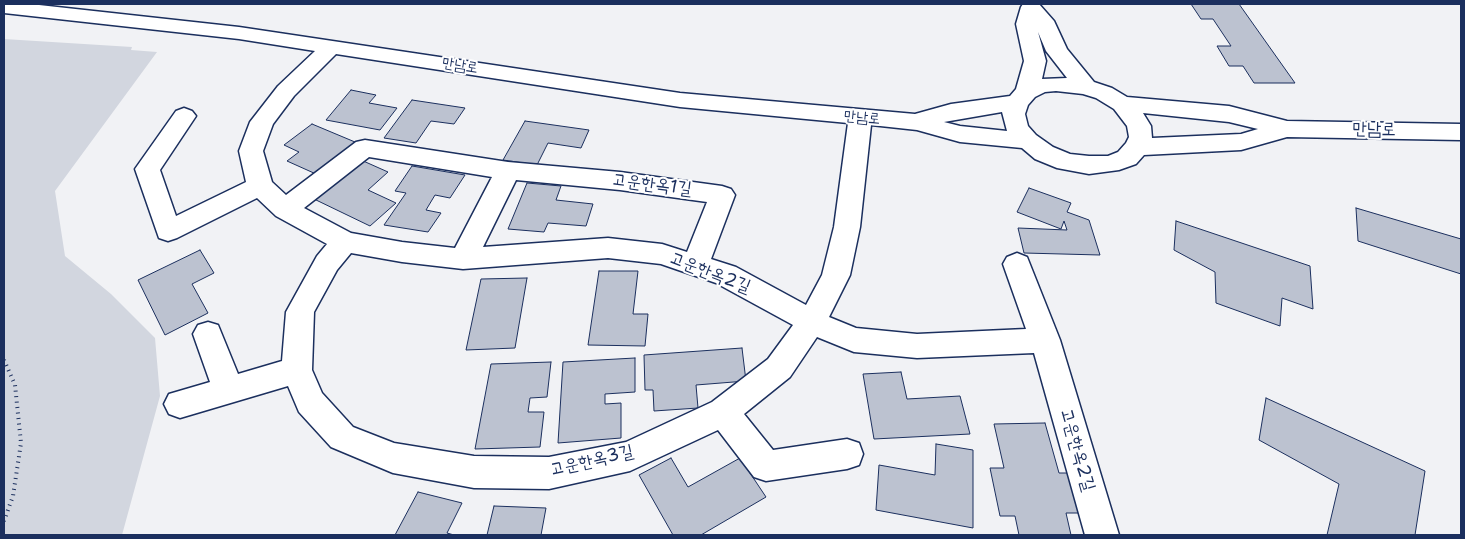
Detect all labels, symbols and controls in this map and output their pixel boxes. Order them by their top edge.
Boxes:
street label: 만남로 [441,54,479,78]
street label: 만남로 [843,107,881,129]
street label: 만남로 [1352,119,1396,141]
street label: 고운한옥1길 [611,169,693,201]
street label: 고운한옥2길 [666,248,754,298]
street label: 고운한옥2길 [1055,406,1099,494]
street label: 고운한옥3길 [548,441,636,481]

